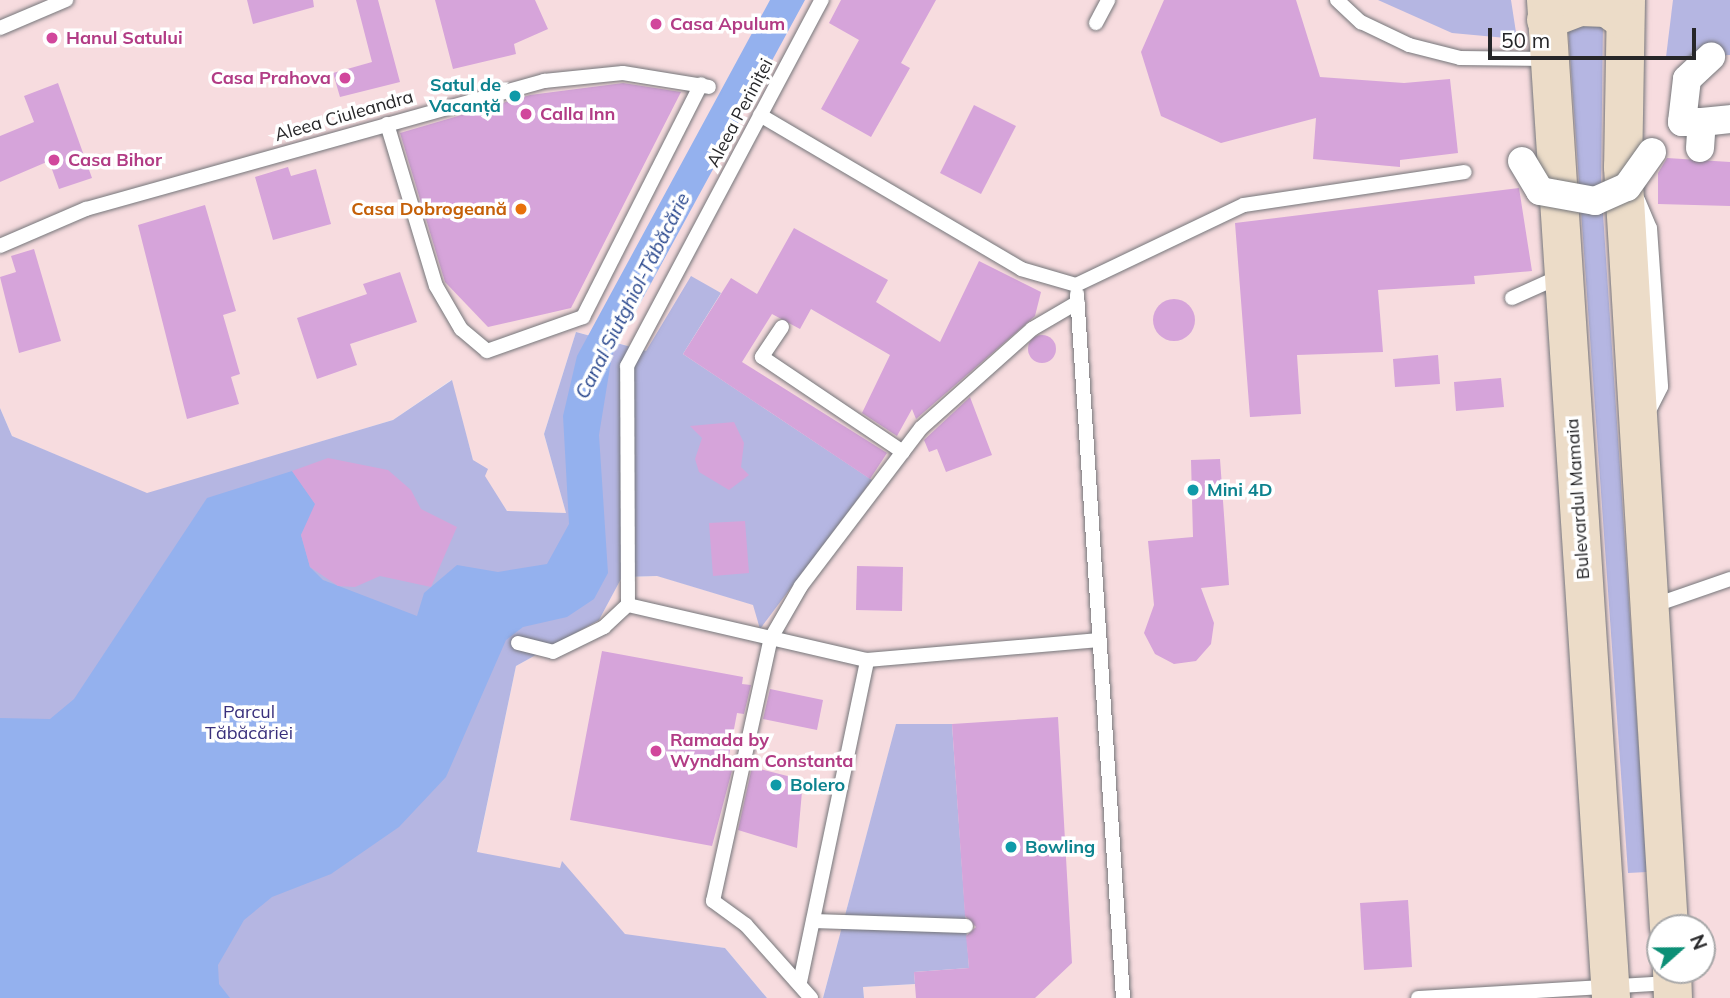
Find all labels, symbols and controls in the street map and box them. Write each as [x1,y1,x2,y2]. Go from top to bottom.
place label: Casa Apulum [670,13,785,35]
scale bar [1492,14,1700,58]
marker: Casa Apulum [648,16,664,32]
place label: Hanul Satului [66,27,183,49]
text: 50 m [1501,27,1550,53]
marker: Hanul Satului [44,30,60,46]
street label: Aleea Periniței [702,55,778,171]
place label: Casa Prahova [211,67,331,89]
marker: Casa Prahova [337,70,353,86]
place label: Satul de Vacanță [429,75,501,118]
street label: Aleea Ciuleandra [272,86,416,146]
marker: Satul de Vacanță [507,88,523,104]
place label: Calla Inn [540,103,615,125]
marker: Calla Inn [518,106,534,122]
place label: Casa Bihor [68,149,162,171]
marker: Casa Bihor [46,152,62,168]
water label: Canal Siutghiol-Tăbăcărie [571,189,695,403]
place label: Casa Dobrogeană [351,198,507,220]
marker: Casa Dobrogeană [513,201,529,217]
street label: Bulevardul Mamaia [1562,418,1594,580]
place label: Mini 4D [1207,479,1272,501]
marker: Mini 4D [1185,482,1201,498]
park label: Parcul Tăbăcăriei [205,702,293,744]
place label: Ramada by Wyndham Constanta [670,730,854,772]
marker: Ramada by Wyndham Constanta [648,743,664,759]
place label: Bolero [790,774,845,796]
marker: Bolero [768,777,784,793]
place label: Bowling [1025,836,1095,858]
marker: Bowling [1003,839,1019,855]
north arrow [1646,914,1716,984]
text: N [1685,931,1713,953]

